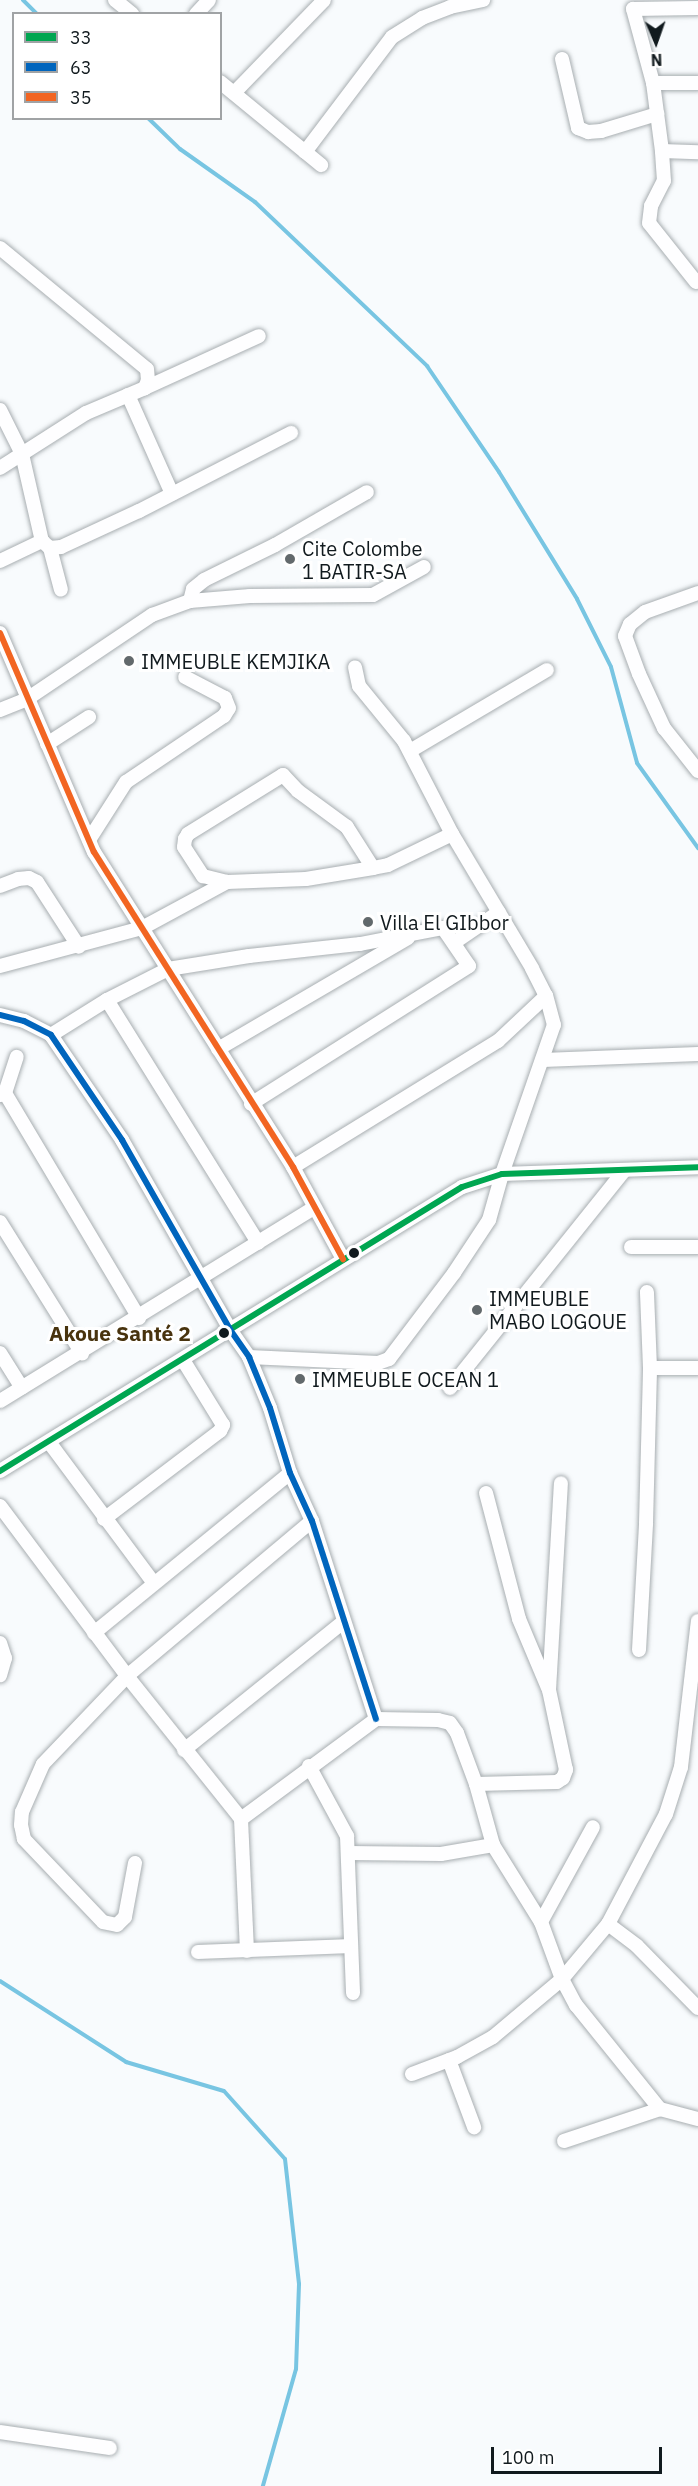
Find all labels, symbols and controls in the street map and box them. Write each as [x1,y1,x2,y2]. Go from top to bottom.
legend [12,12,222,120]
north arrow [626,12,686,72]
text: 33 [70,26,92,49]
text: N [650,50,663,70]
text: 63 [70,56,92,79]
text: 35 [70,86,92,109]
place label: Cite Colombe 1 BATIR-SA [302,536,422,583]
marker: Cite Colombe 1 BATIR-SA [283,552,297,566]
place label: IMMEUBLE KEMJIKA [141,649,330,673]
marker: IMMEUBLE KEMJIKA [122,654,136,668]
place label: Villa El GIbbor [380,910,509,934]
marker: Villa El GIbbor [361,915,375,929]
unlabelled marker [348,1247,360,1259]
place label: IMMEUBLE MABO LOGOUE [489,1286,627,1333]
marker: IMMEUBLE MABO LOGOUE [470,1303,484,1317]
district label: Akoue Santé 2 [49,1320,191,1346]
unlabelled marker [218,1327,230,1339]
place label: IMMEUBLE OCEAN 1 [312,1367,499,1391]
marker: IMMEUBLE OCEAN 1 [293,1372,307,1386]
scale bar [494,2435,665,2473]
text: 100 m [502,2446,554,2469]

